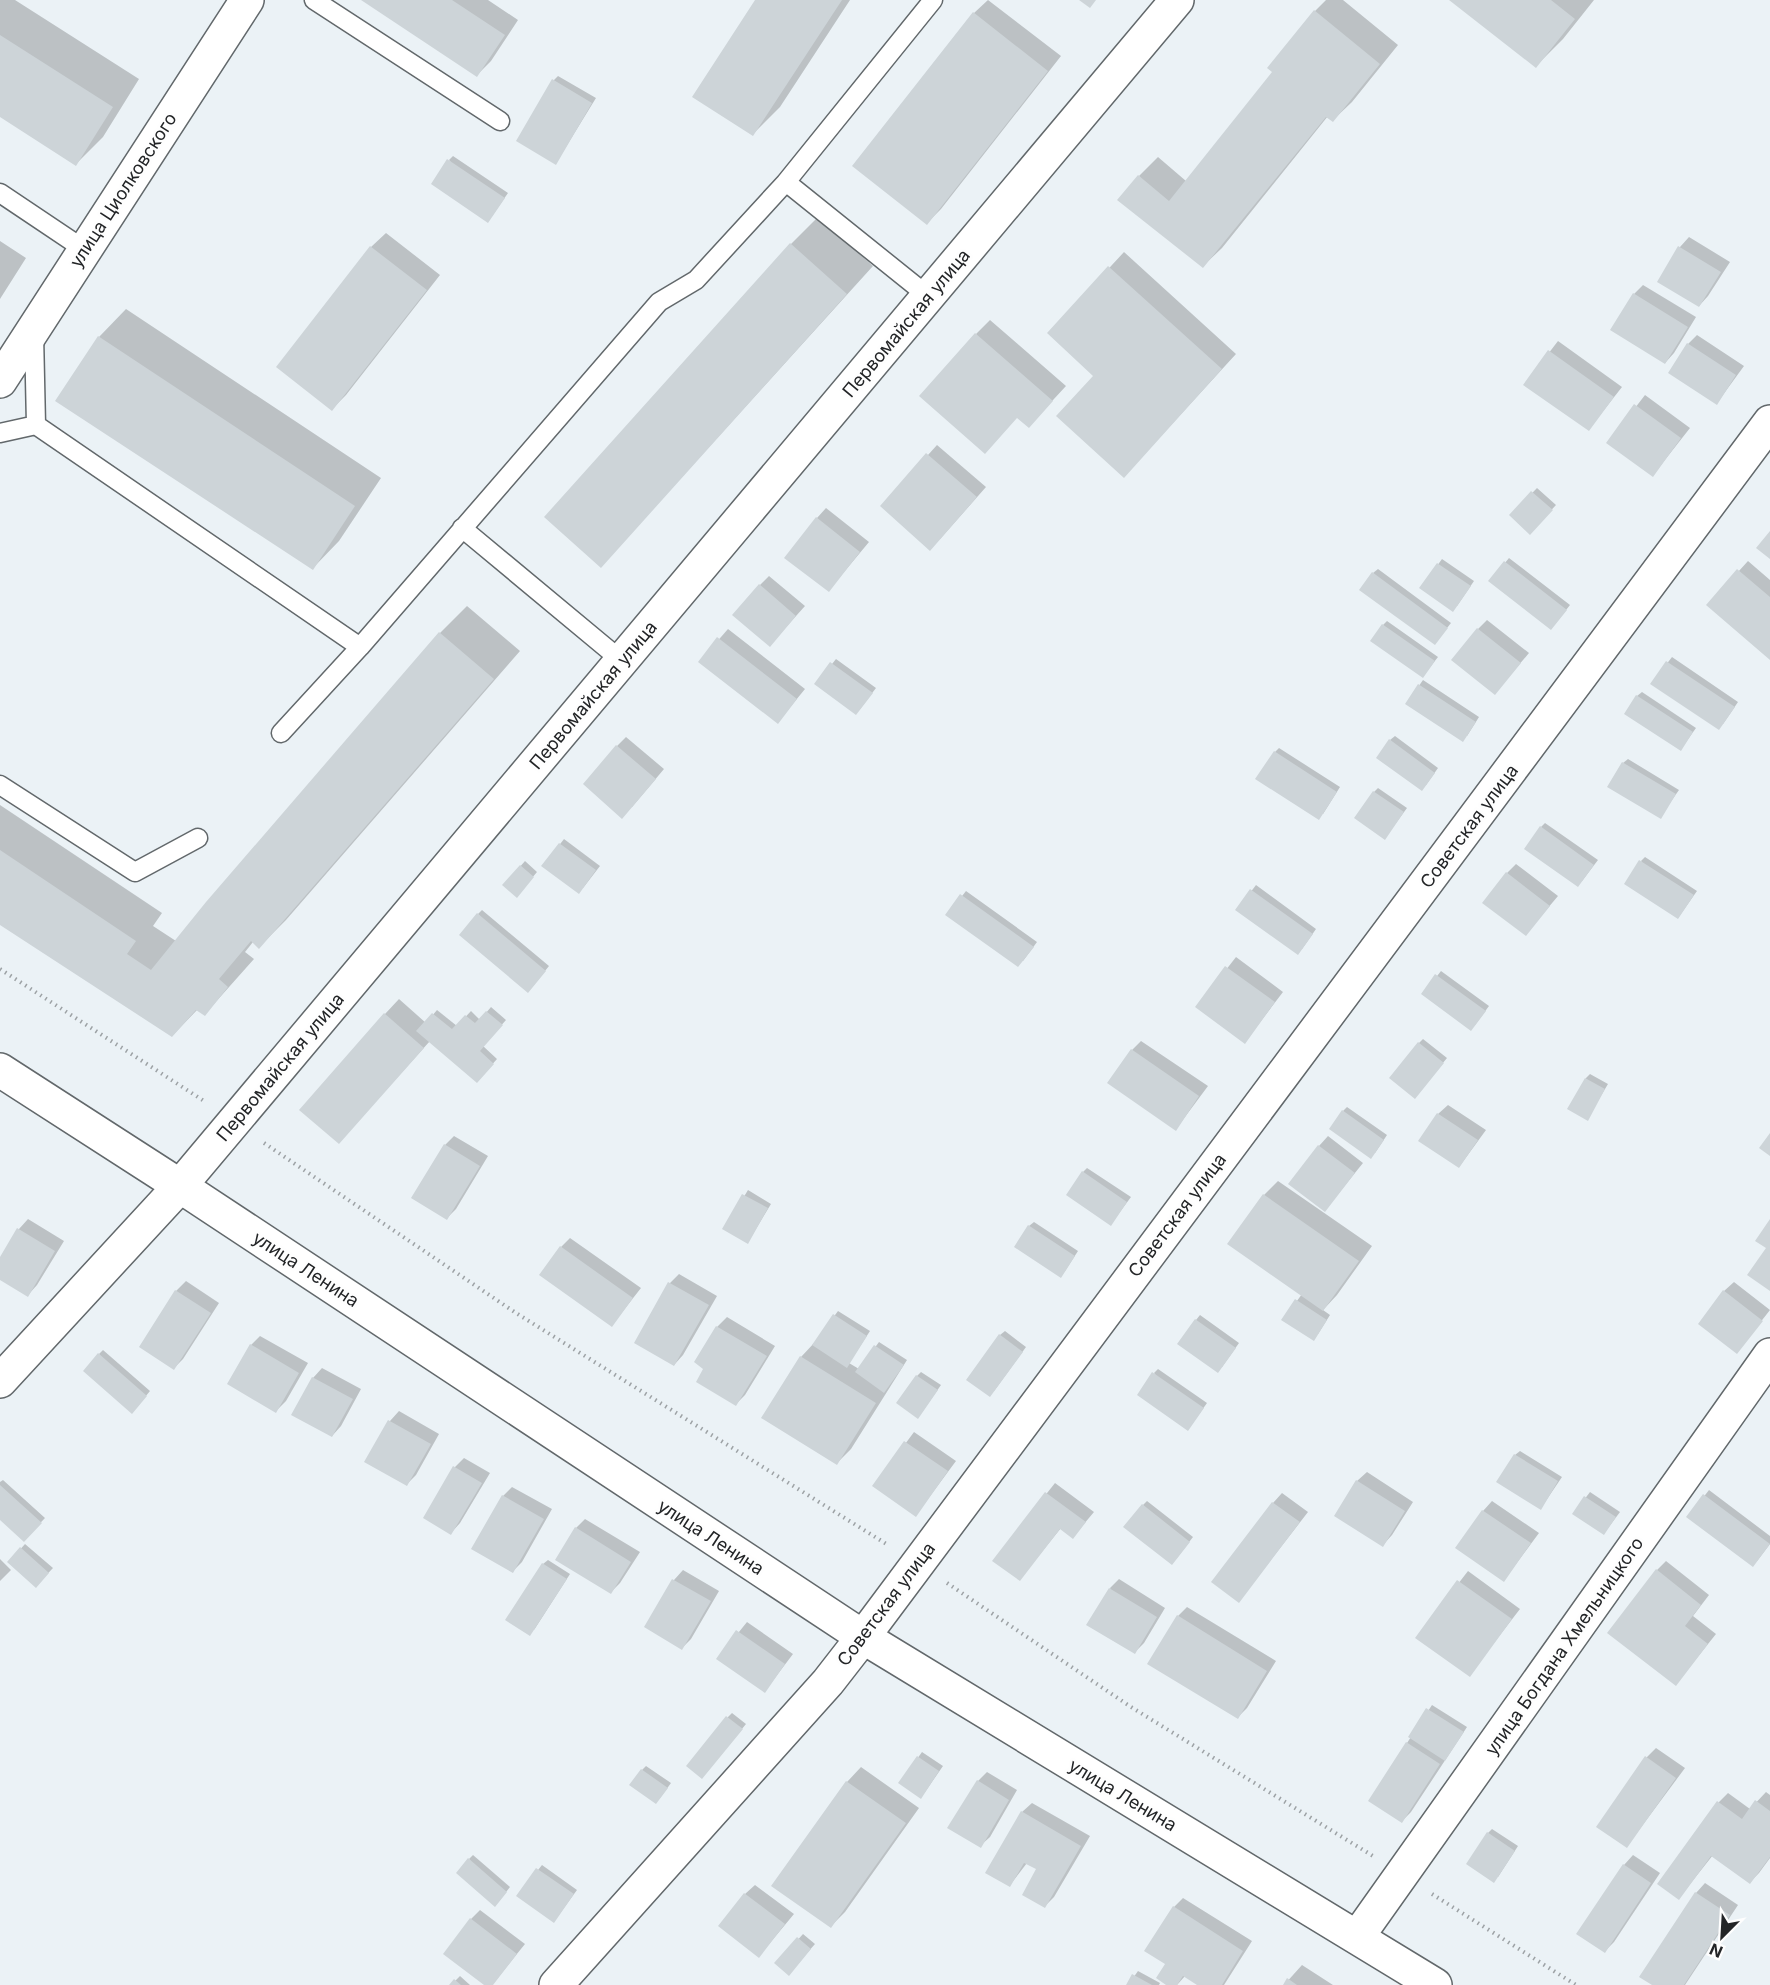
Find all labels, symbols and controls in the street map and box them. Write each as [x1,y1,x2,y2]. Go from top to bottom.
street label: улица Циолковского [65,109,181,271]
street label: Первомайская улица [838,245,974,401]
street label: Первомайская улица [525,617,661,773]
street label: Советская улица [1416,760,1522,892]
street label: Первомайская улица [212,989,348,1145]
street label: Советская улица [1124,1149,1230,1281]
street label: улица Ленина [249,1227,363,1311]
street label: улица Ленина [654,1495,768,1579]
street label: улица Богдана Хмельницкого [1480,1533,1648,1759]
street label: Советская улица [833,1538,939,1670]
street label: улица Ленина [1065,1755,1181,1835]
north arrow [1692,1907,1752,1967]
text: N [1706,1939,1726,1962]

